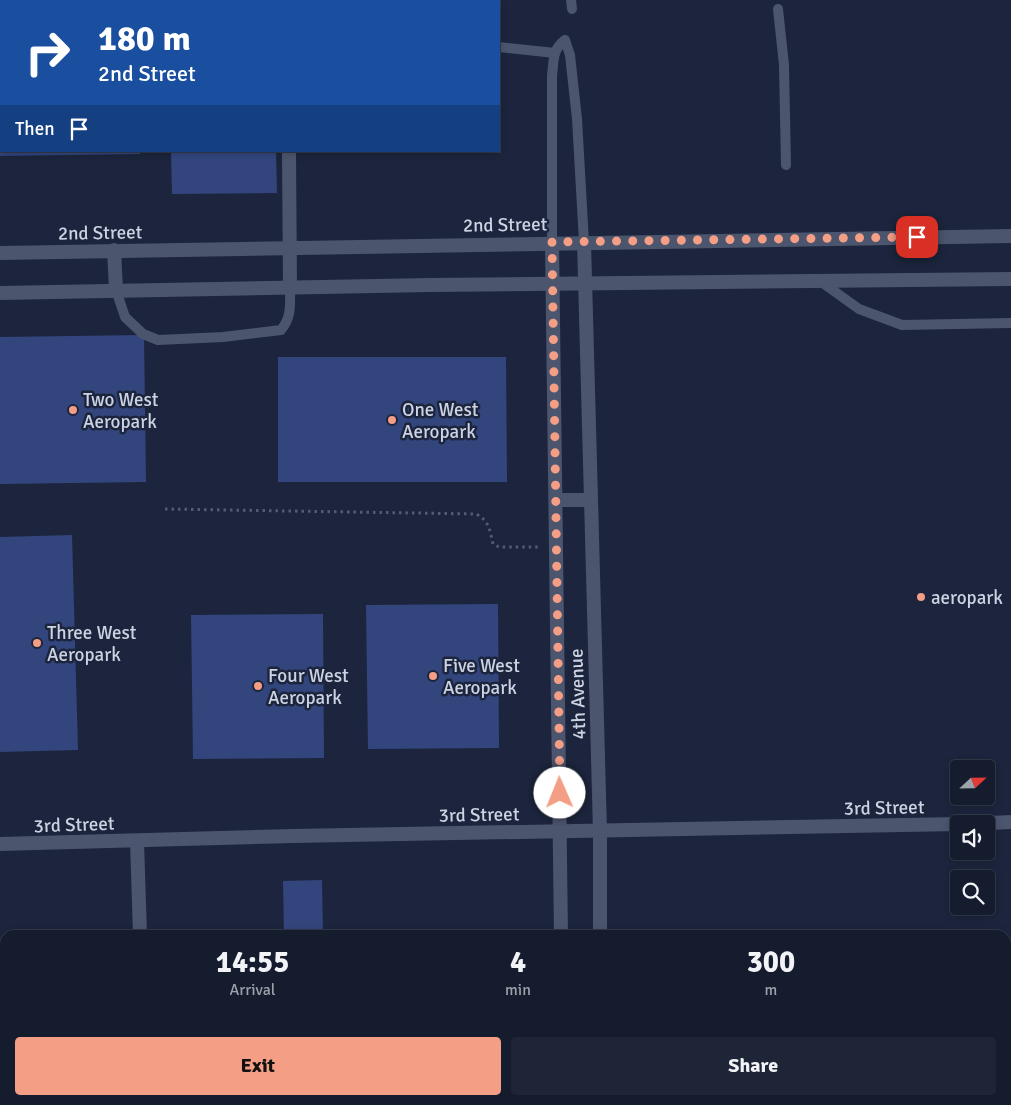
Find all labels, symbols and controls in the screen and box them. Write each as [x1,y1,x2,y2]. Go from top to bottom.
text: 180 m [98,17,191,60]
icon: right [15,20,80,85]
text: 2nd Street [98,60,196,87]
icon: arrive [65,115,93,143]
text: Then [15,117,55,141]
street label: 2nd Street [463,212,548,238]
pin [896,216,938,258]
street label: 2nd Street [58,220,143,246]
icon: arrive [903,223,931,251]
place label: Two West Aeropark [83,388,159,434]
place label: One West Aeropark [402,398,479,444]
marker: Two West Aeropark [67,404,79,416]
marker: One West Aeropark [386,414,398,426]
place label: aeropark [931,586,1003,610]
marker: aeropark [915,591,927,603]
place label: Three West Aeropark [47,621,137,667]
marker: Three West Aeropark [31,637,43,649]
street label: 4th Avenue [564,648,592,740]
place label: Five West Aeropark [443,654,520,700]
place label: Four West Aeropark [268,664,349,710]
marker: Five West Aeropark [427,670,439,682]
marker: Four West Aeropark [252,680,264,692]
north arrow [950,760,995,805]
map controls [950,760,995,915]
position arrow [533,766,585,818]
street label: 3rd Street [843,795,925,821]
street label: 3rd Street [438,802,520,828]
street label: 3rd Street [33,812,115,838]
button: sound [950,815,995,860]
button: search [950,870,995,915]
text: 14:55 [216,944,289,981]
text: 4 [510,944,526,981]
text: 300 [747,944,795,981]
text: Arrival [229,980,276,1000]
text: min [505,980,531,1000]
text: m [765,980,777,1000]
button: Exit [15,1037,501,1095]
button: Share [511,1037,996,1095]

